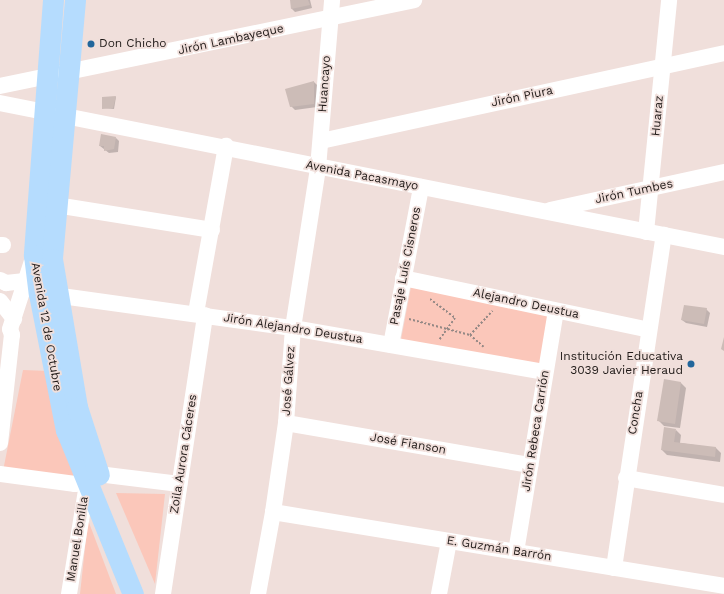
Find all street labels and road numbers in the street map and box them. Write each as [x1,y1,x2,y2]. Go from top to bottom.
street label: Jirón Lambayeque [177,22,285,58]
street label: Huancayo [316,55,334,113]
street label: Jirón Piura [490,83,554,111]
street label: Huaraz [649,95,667,137]
street label: Avenida Pacasmayo [304,158,420,194]
street label: Jirón Tumbes [594,177,674,207]
street label: Pasaje Luís Cisneros [388,206,424,326]
street label: Avenida 12 de Octubre [28,261,64,393]
street label: Alejandro Deustua [472,286,580,322]
street label: Jirón Alejandro Deustua [222,311,364,347]
street label: José Gálvez [279,346,299,416]
street label: Jirón Rebeca Carrión [519,369,553,493]
street label: Concha [625,390,647,436]
street label: Zoila Aurora Cáceres [167,393,201,515]
street label: José Fianson [369,430,447,458]
street label: Manuel Bonilla [64,495,92,583]
street label: E. Guzmán Barrón [446,534,552,564]

